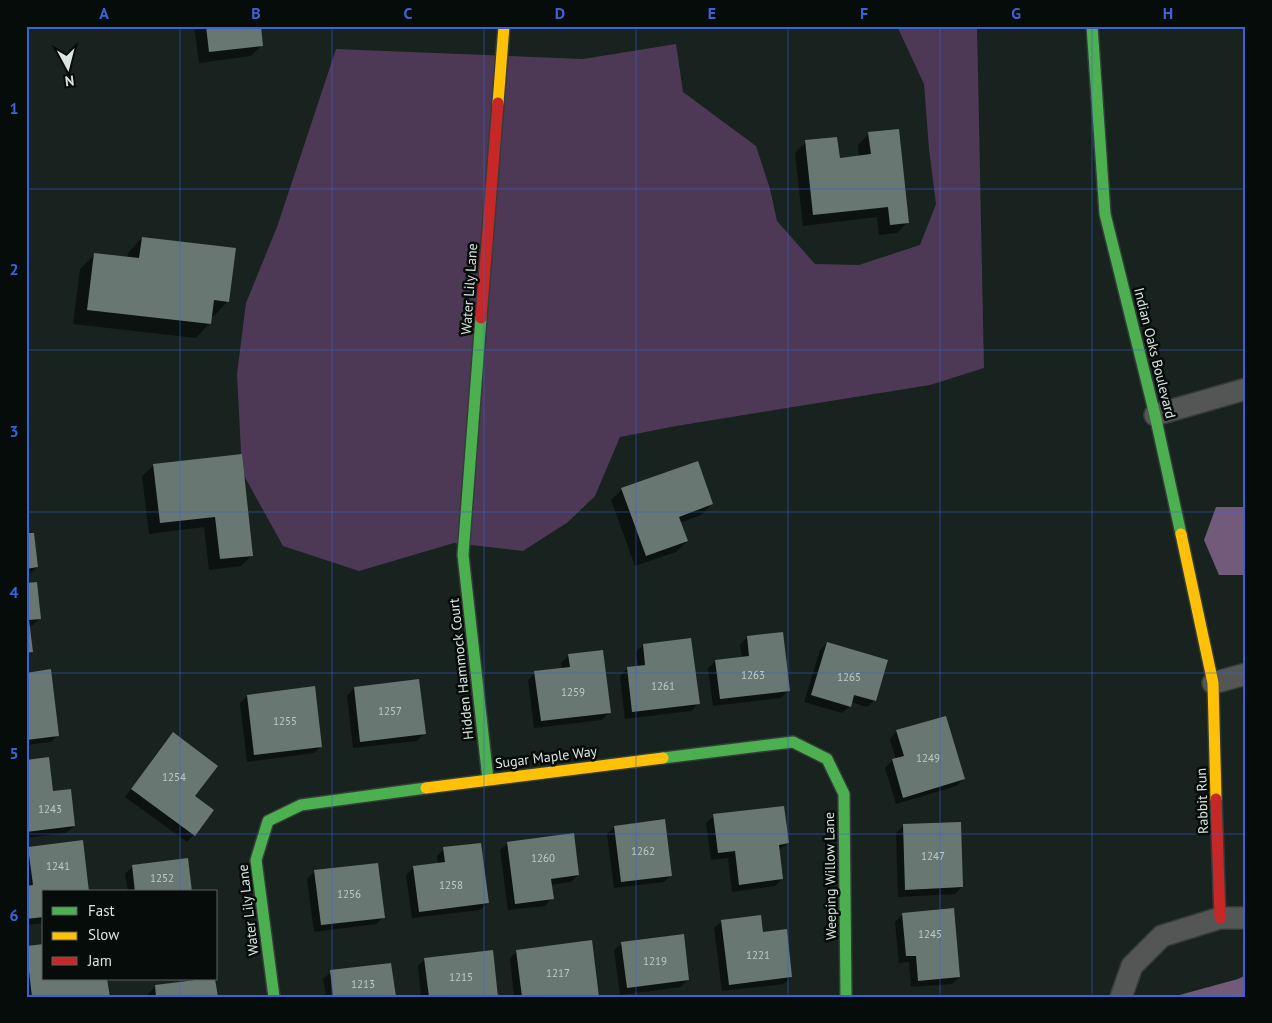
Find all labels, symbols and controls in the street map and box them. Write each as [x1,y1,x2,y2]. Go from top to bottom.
text: A [99,3,109,23]
text: B [251,3,261,23]
text: C [404,3,413,23]
text: D [555,3,565,23]
text: E [708,3,716,23]
text: F [860,3,868,23]
text: G [1011,3,1021,23]
text: H [1163,3,1173,23]
north arrow [42,42,92,92]
text: N [64,71,75,90]
text: 1 [9,98,19,118]
street label: Water Lily Lane [457,243,481,335]
text: 2 [9,259,19,279]
street label: Indian Oaks Boulevard [1130,286,1180,420]
text: 3 [9,421,19,441]
text: 4 [9,582,19,602]
street label: Hidden Hammock Court [445,597,477,741]
house number: 1263 [741,668,765,682]
house number: 1265 [837,670,861,684]
house number: 1261 [651,679,675,693]
house number: 1259 [561,685,585,699]
house number: 1257 [378,704,402,718]
house number: 1255 [273,714,297,728]
street label: Sugar Maple Way [494,742,599,772]
text: 5 [9,743,19,763]
house number: 1249 [916,751,940,765]
street label: Rabbit Run [1192,768,1212,834]
house number: 1254 [162,770,186,784]
house number: 1243 [38,802,62,816]
street label: Weeping Willow Lane [820,812,840,940]
house number: 1262 [631,844,655,858]
house number: 1247 [921,849,945,863]
house number: 1260 [531,851,555,865]
house number: 1241 [46,859,70,873]
street label: Water Lily Lane [233,863,263,957]
house number: 1252 [150,871,174,885]
house number: 1258 [439,878,463,892]
house number: 1256 [337,887,361,901]
legend [42,890,218,980]
text: Fast [88,901,115,920]
text: 6 [9,905,19,925]
text: Slow [88,925,119,944]
house number: 1245 [918,927,942,941]
house number: 1221 [746,948,770,962]
text: Jam [87,951,112,970]
house number: 1219 [643,954,667,968]
house number: 1217 [546,966,570,980]
house number: 1215 [449,970,473,984]
house number: 1213 [351,977,375,991]

